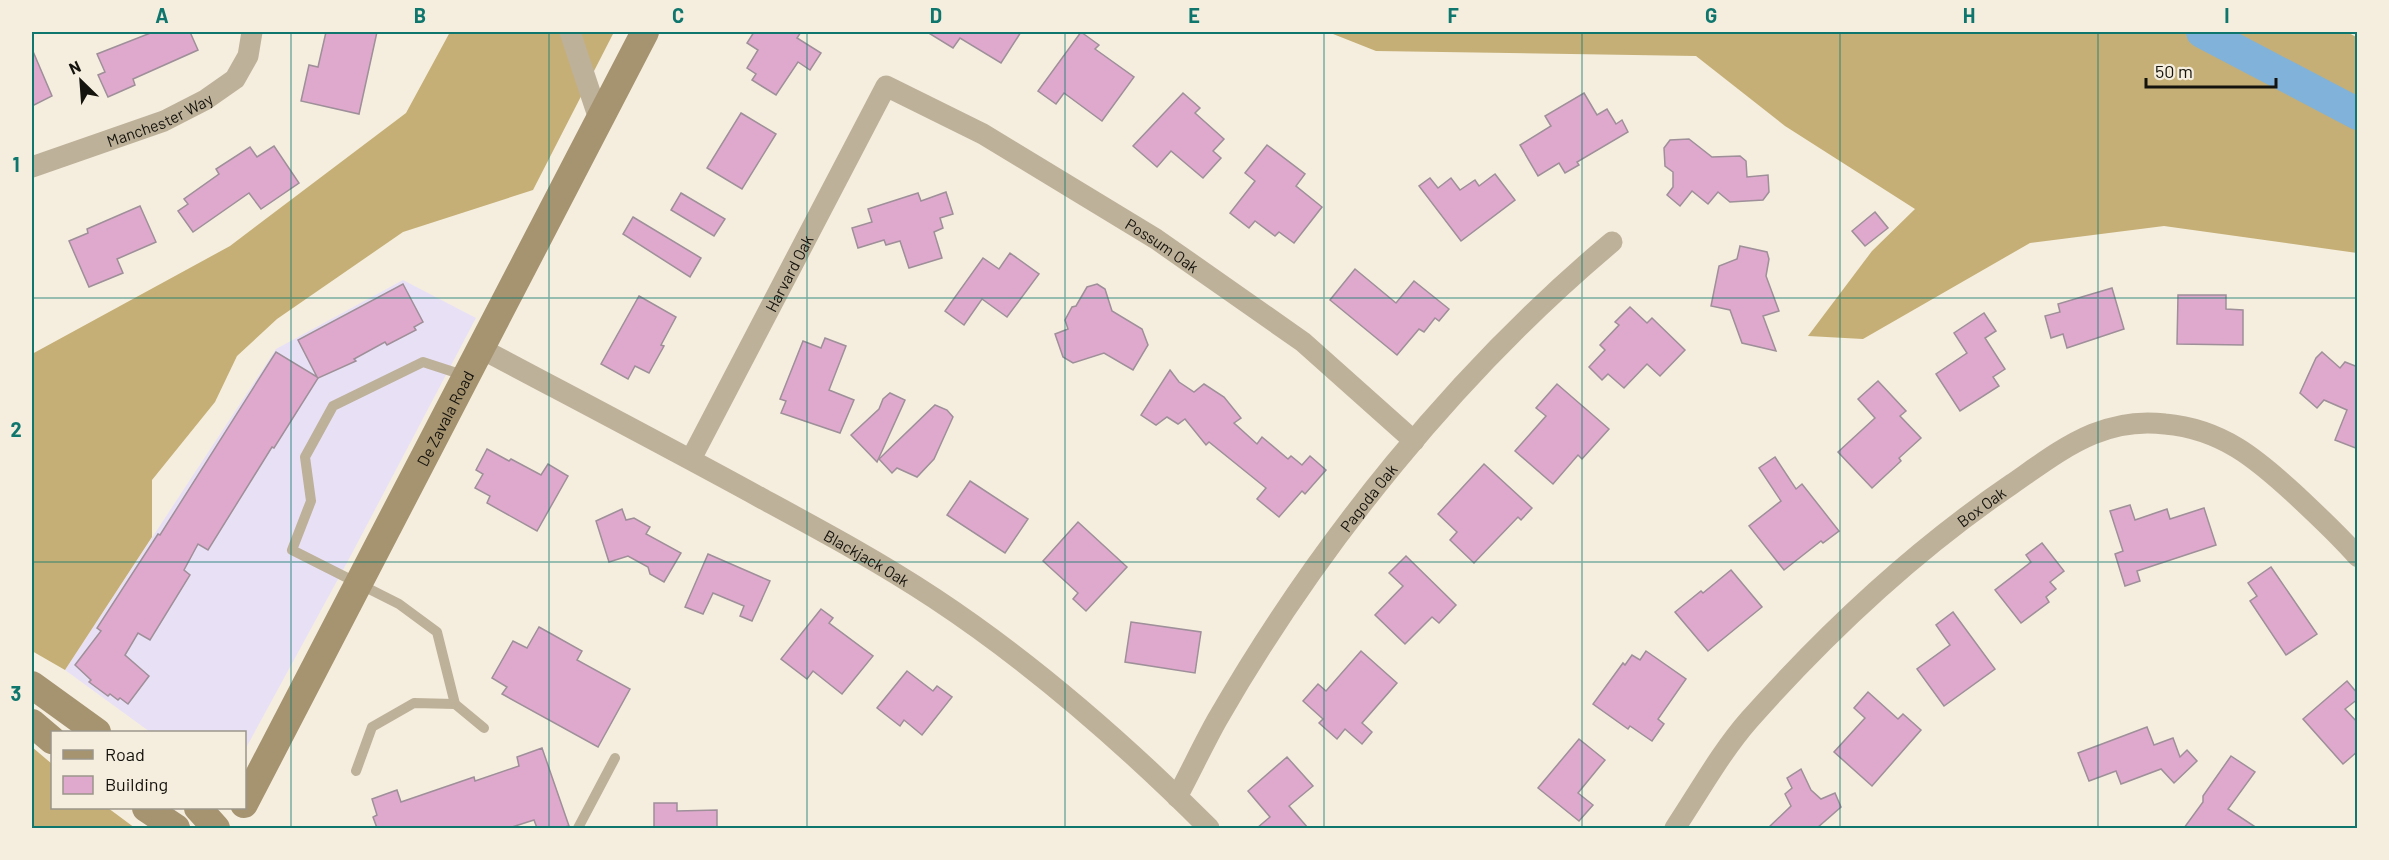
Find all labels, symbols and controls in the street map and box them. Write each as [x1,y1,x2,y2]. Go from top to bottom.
text: A [155,3,169,27]
text: B [414,3,426,27]
text: C [672,3,684,27]
text: D [930,3,942,27]
text: E [1188,3,1200,27]
text: F [1447,3,1459,27]
text: G [1705,3,1717,27]
text: H [1963,3,1975,27]
text: I [2224,3,2230,27]
north arrow [51,51,111,111]
scale bar [2146,51,2276,89]
text: N [66,56,83,78]
text: 50 m [2155,60,2193,82]
street label: Manchester Way [104,88,216,150]
text: 1 [12,152,20,176]
street label: Possum Oak [1122,213,1203,276]
street label: Harvard Oak [760,231,816,315]
street label: De Zavala Road [412,367,477,469]
text: 2 [10,417,22,441]
street label: Pagoda Oak [1335,459,1400,535]
street label: Box Oak [1953,482,2009,530]
street label: Blackjack Oak [821,525,913,590]
text: 3 [11,681,21,705]
legend [51,731,246,809]
text: Road [105,743,145,765]
text: Building [105,773,168,795]

